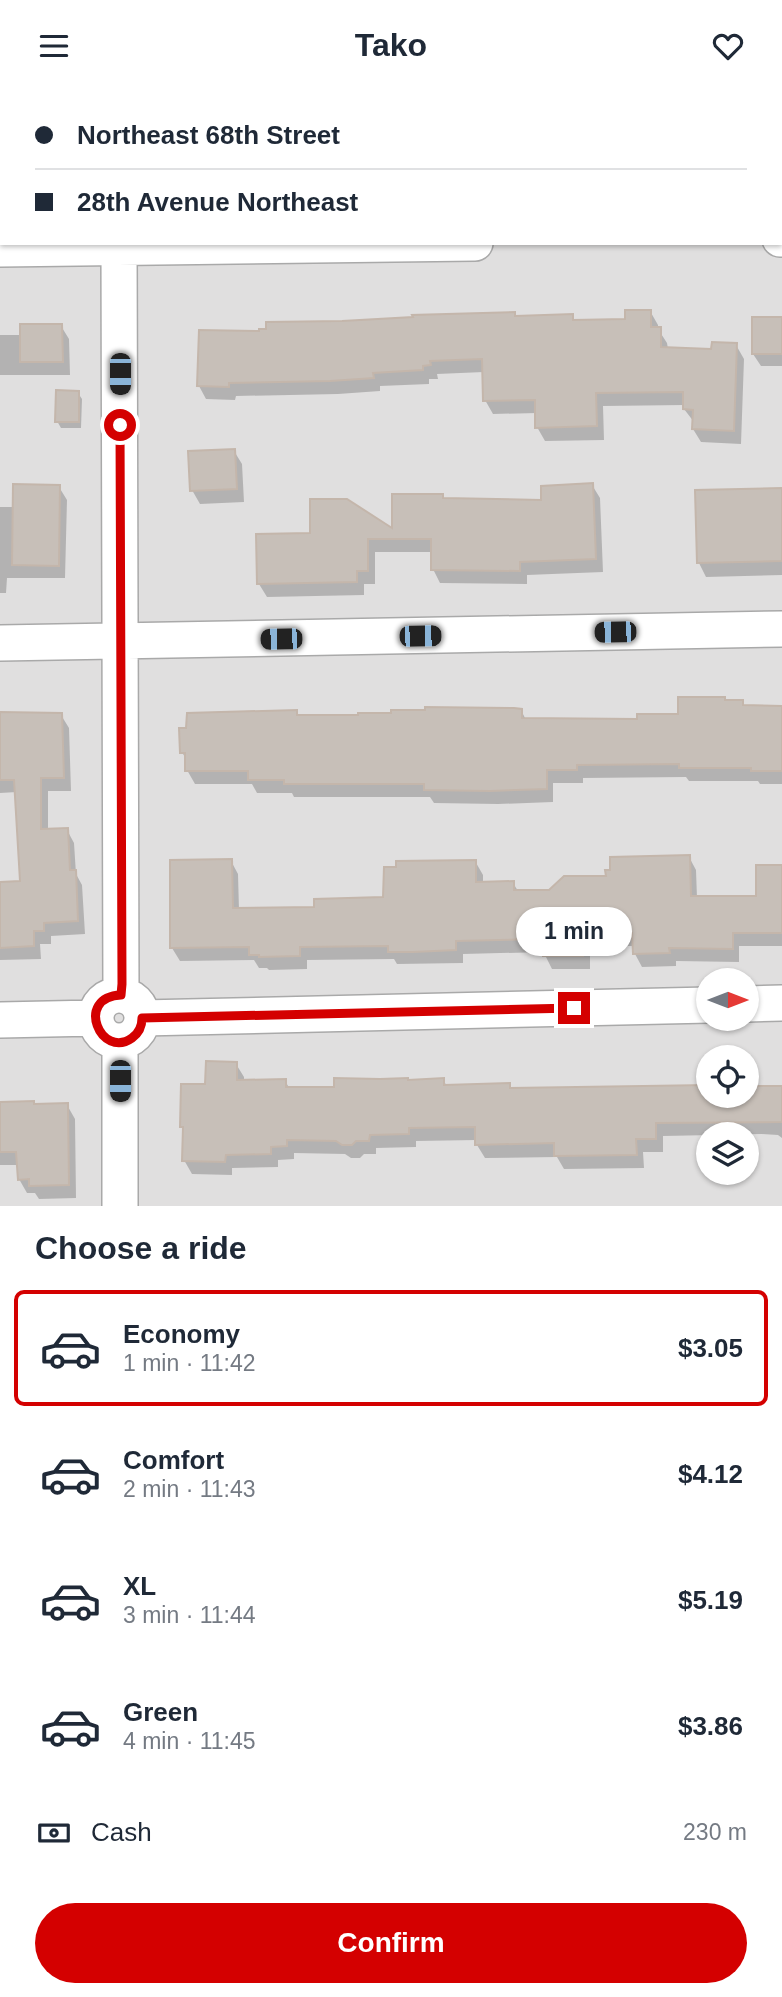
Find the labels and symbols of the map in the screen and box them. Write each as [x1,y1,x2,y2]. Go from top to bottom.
car [110,353,131,395]
route start [104,409,136,441]
car [594,621,637,643]
car [399,625,442,647]
car [260,628,303,650]
callout: 1 min [516,907,632,955]
north arrow [696,968,760,1031]
route end [558,992,590,1024]
car [110,1060,131,1102]

